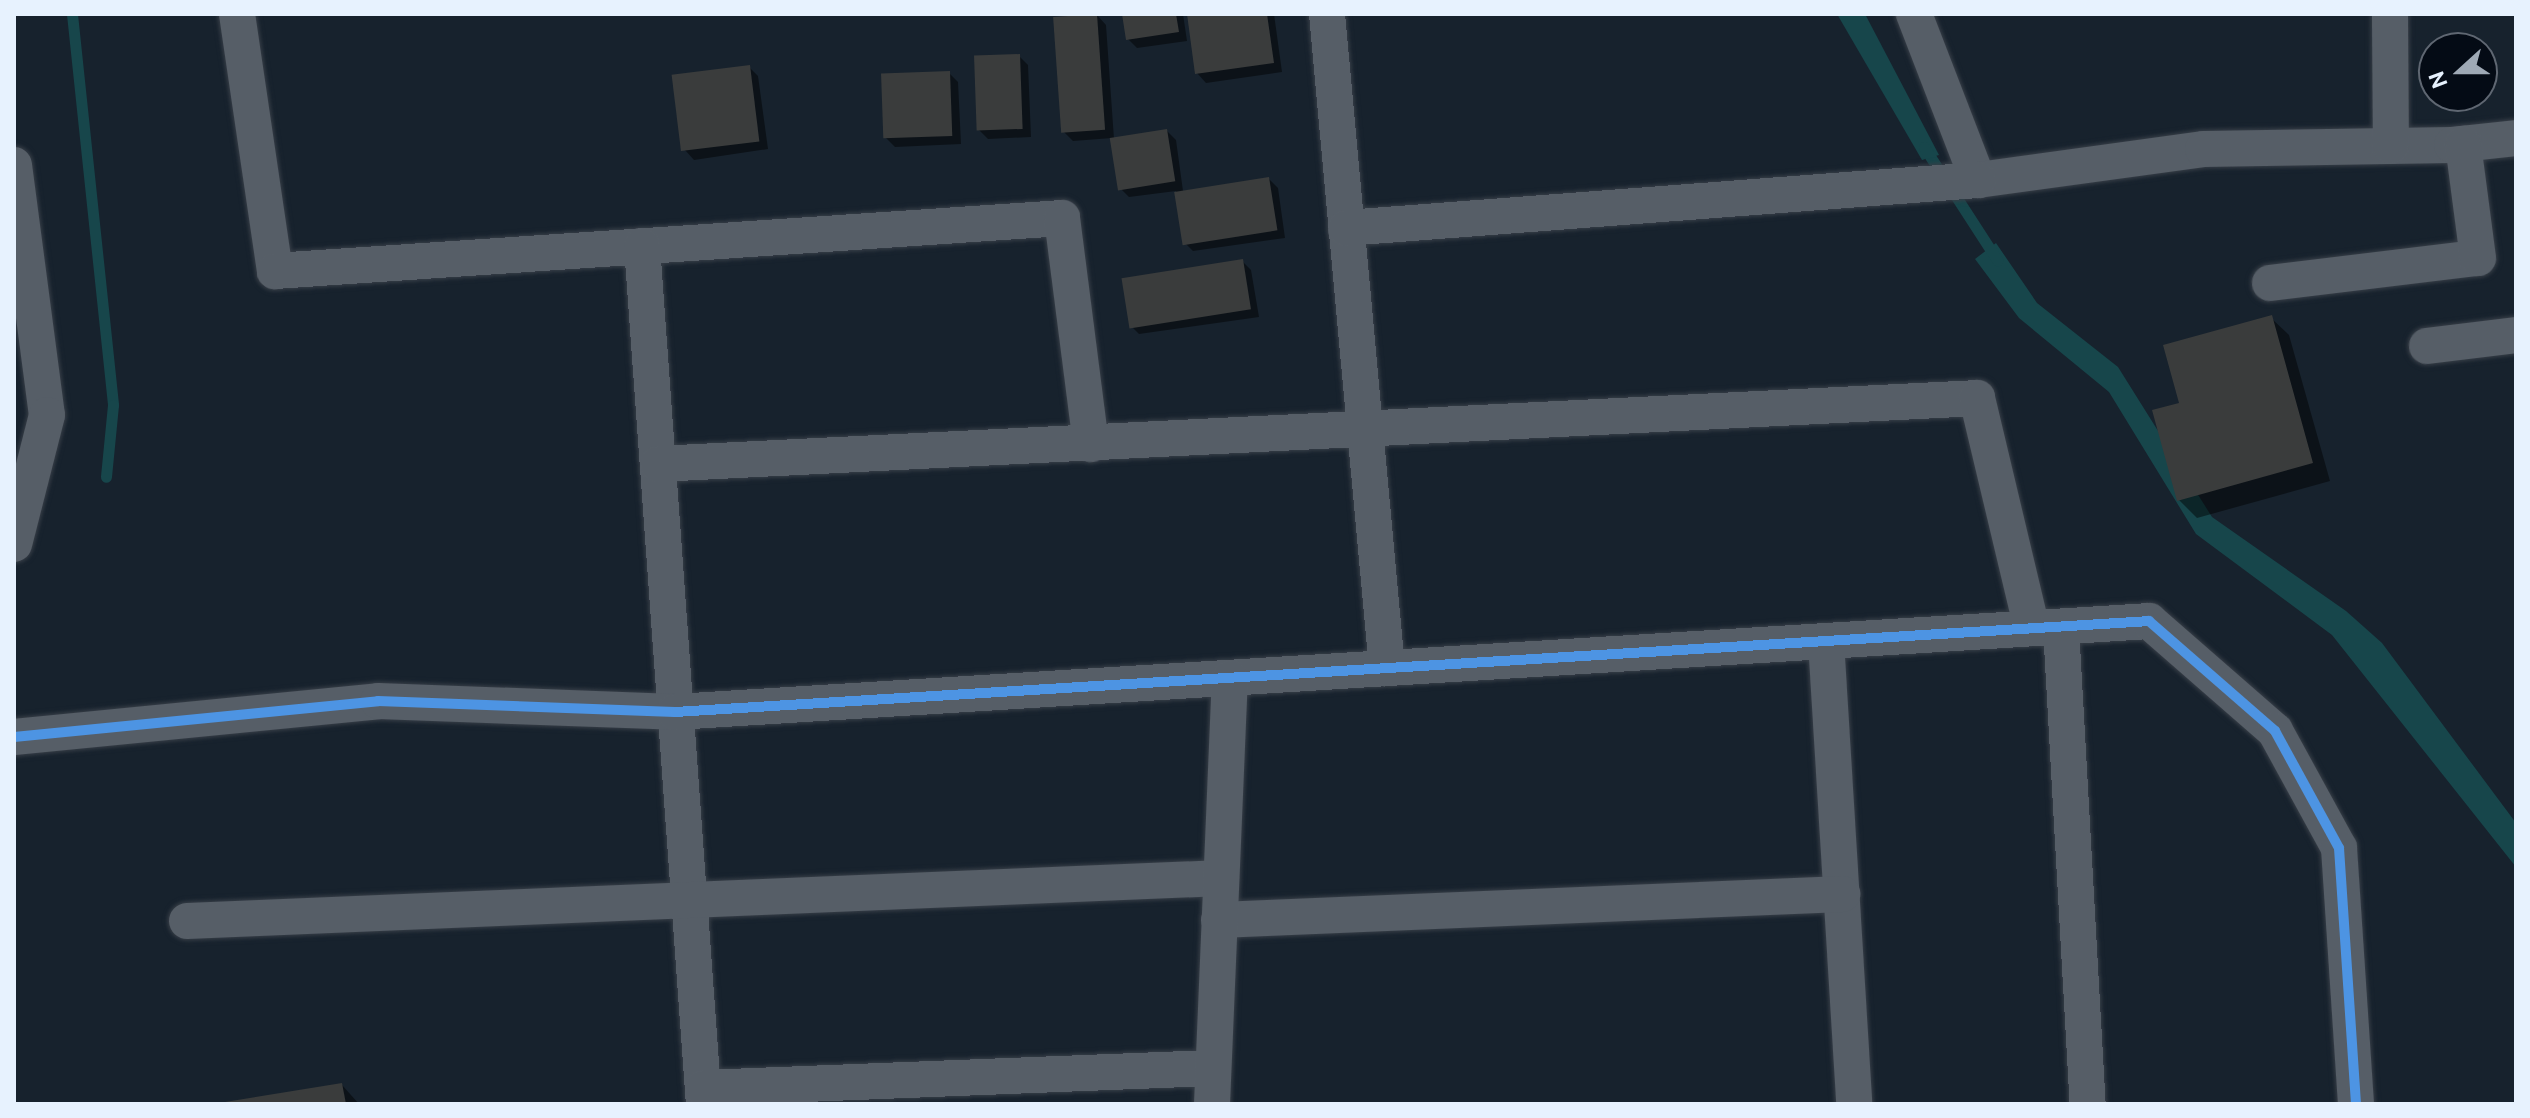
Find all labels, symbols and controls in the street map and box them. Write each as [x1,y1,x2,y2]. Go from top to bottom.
north arrow [2418,32,2498,112]
text: N [2422,68,2452,92]

